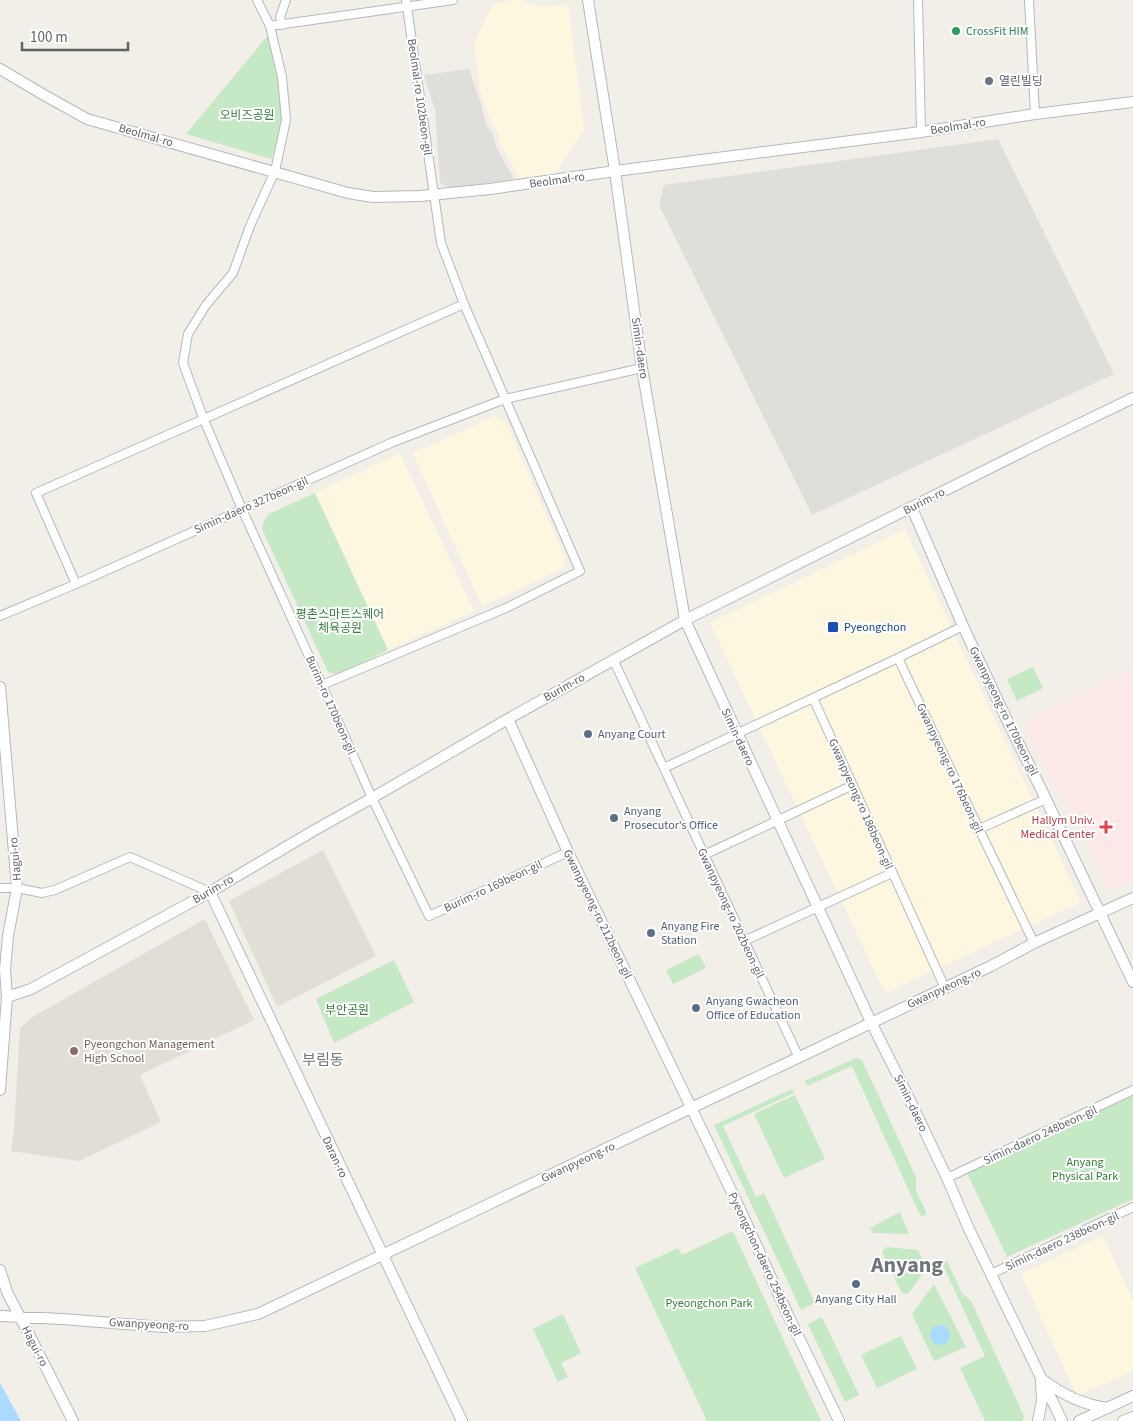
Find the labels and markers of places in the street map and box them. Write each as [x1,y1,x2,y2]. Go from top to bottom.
place label: CrossFit HIM [966,23,1028,40]
marker: CrossFit HIM [950,25,962,37]
place label: 열린빌딩 [999,73,1043,90]
marker: 열린빌딩 [983,75,995,87]
place label: Pyeongchon [844,619,906,636]
marker: Pyeongchon [826,620,840,634]
place label: Anyang Court [598,726,666,743]
marker: Anyang Court [582,728,594,740]
place label: Anyang Prosecutor's Office [624,803,718,834]
marker: Anyang Prosecutor's Office [608,812,620,824]
place label: Hallym Univ. Medical Center [1020,812,1096,843]
marker: Hallym Univ. Medical Center [1099,820,1113,834]
place label: Anyang Fire Station [661,918,719,949]
marker: Anyang Fire Station [645,927,657,939]
place label: Anyang Gwacheon Office of Education [706,993,801,1024]
marker: Anyang Gwacheon Office of Education [690,1002,702,1014]
place label: Pyeongchon Management High School [84,1036,214,1067]
marker: Pyeongchon Management High School [68,1045,80,1057]
marker: Anyang City Hall [850,1278,862,1290]
place label: Anyang City Hall [815,1291,897,1308]

